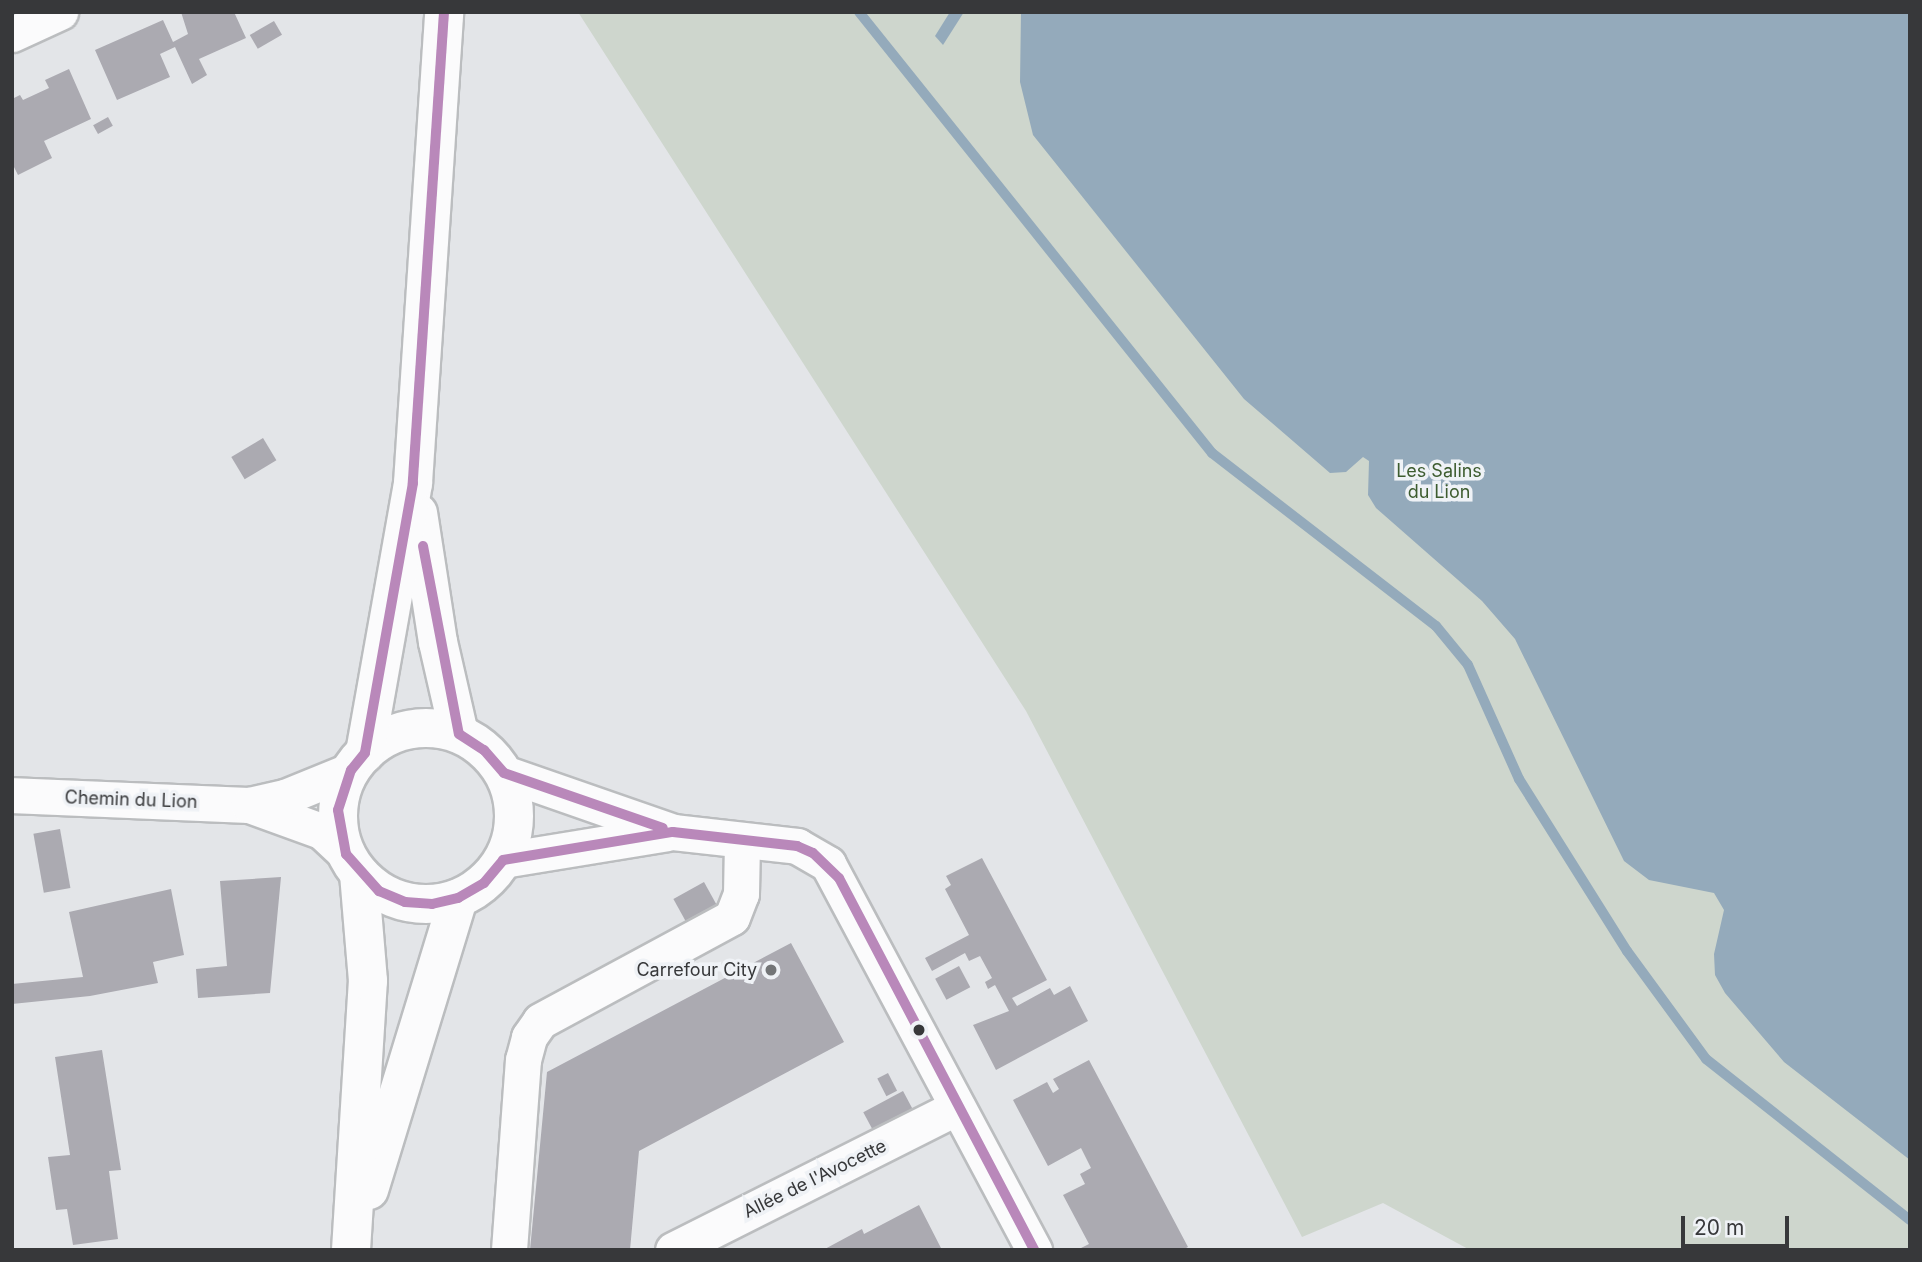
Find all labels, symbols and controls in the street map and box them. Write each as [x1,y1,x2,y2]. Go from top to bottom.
park label: Les Salins du Lion [1396,461,1482,504]
street label: Chemin du Lion [64,787,198,813]
place label: Carrefour City [636,959,757,981]
marker: Carrefour City [763,962,779,978]
unlabelled marker [912,1023,926,1037]
street label: Allée de l'Avocette [740,1135,890,1223]
scale bar [1684,1202,1792,1246]
text: 20 m [1694,1215,1744,1240]

